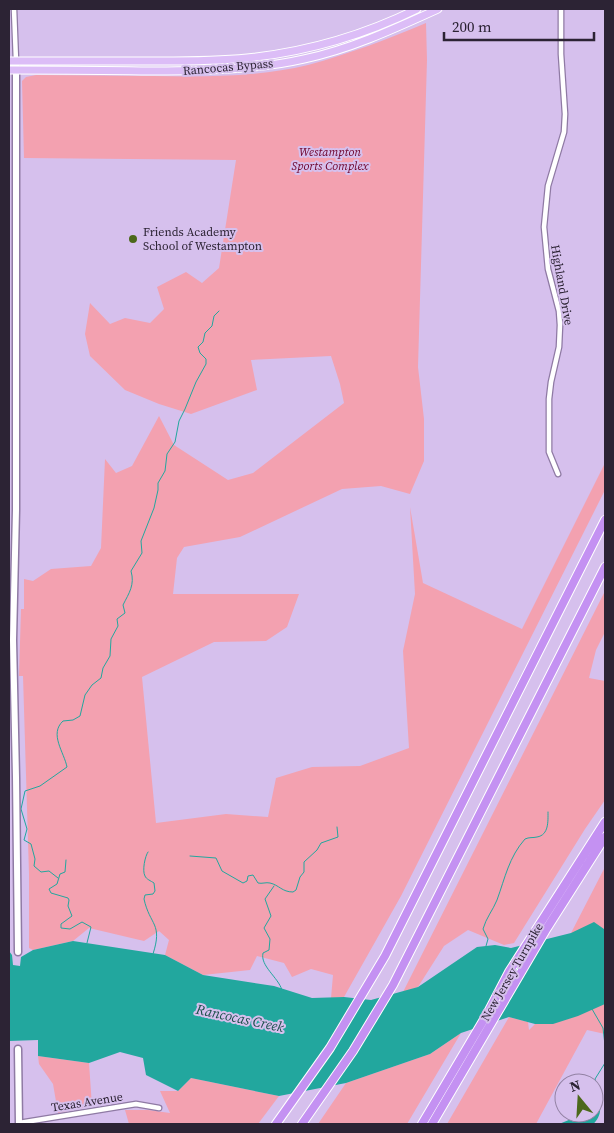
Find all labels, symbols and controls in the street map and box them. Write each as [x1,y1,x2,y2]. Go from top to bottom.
scale bar [444,10,594,42]
text: 200 m [452,16,492,37]
street label: Rancocas Bypass [182,55,274,79]
park label: Westampton Sports Complex [291,144,369,174]
place label: Friends Academy School of Westampton [143,224,262,254]
marker: Friends Academy School of Westampton [127,233,139,245]
street label: Highland Drive [547,243,577,327]
street label: New Jersey Turnpike [477,920,547,1024]
water label: Rancocas Creek [193,999,286,1037]
north arrow [554,1073,604,1123]
text: N [567,1075,583,1097]
street label: Texas Avenue [50,1088,124,1116]

